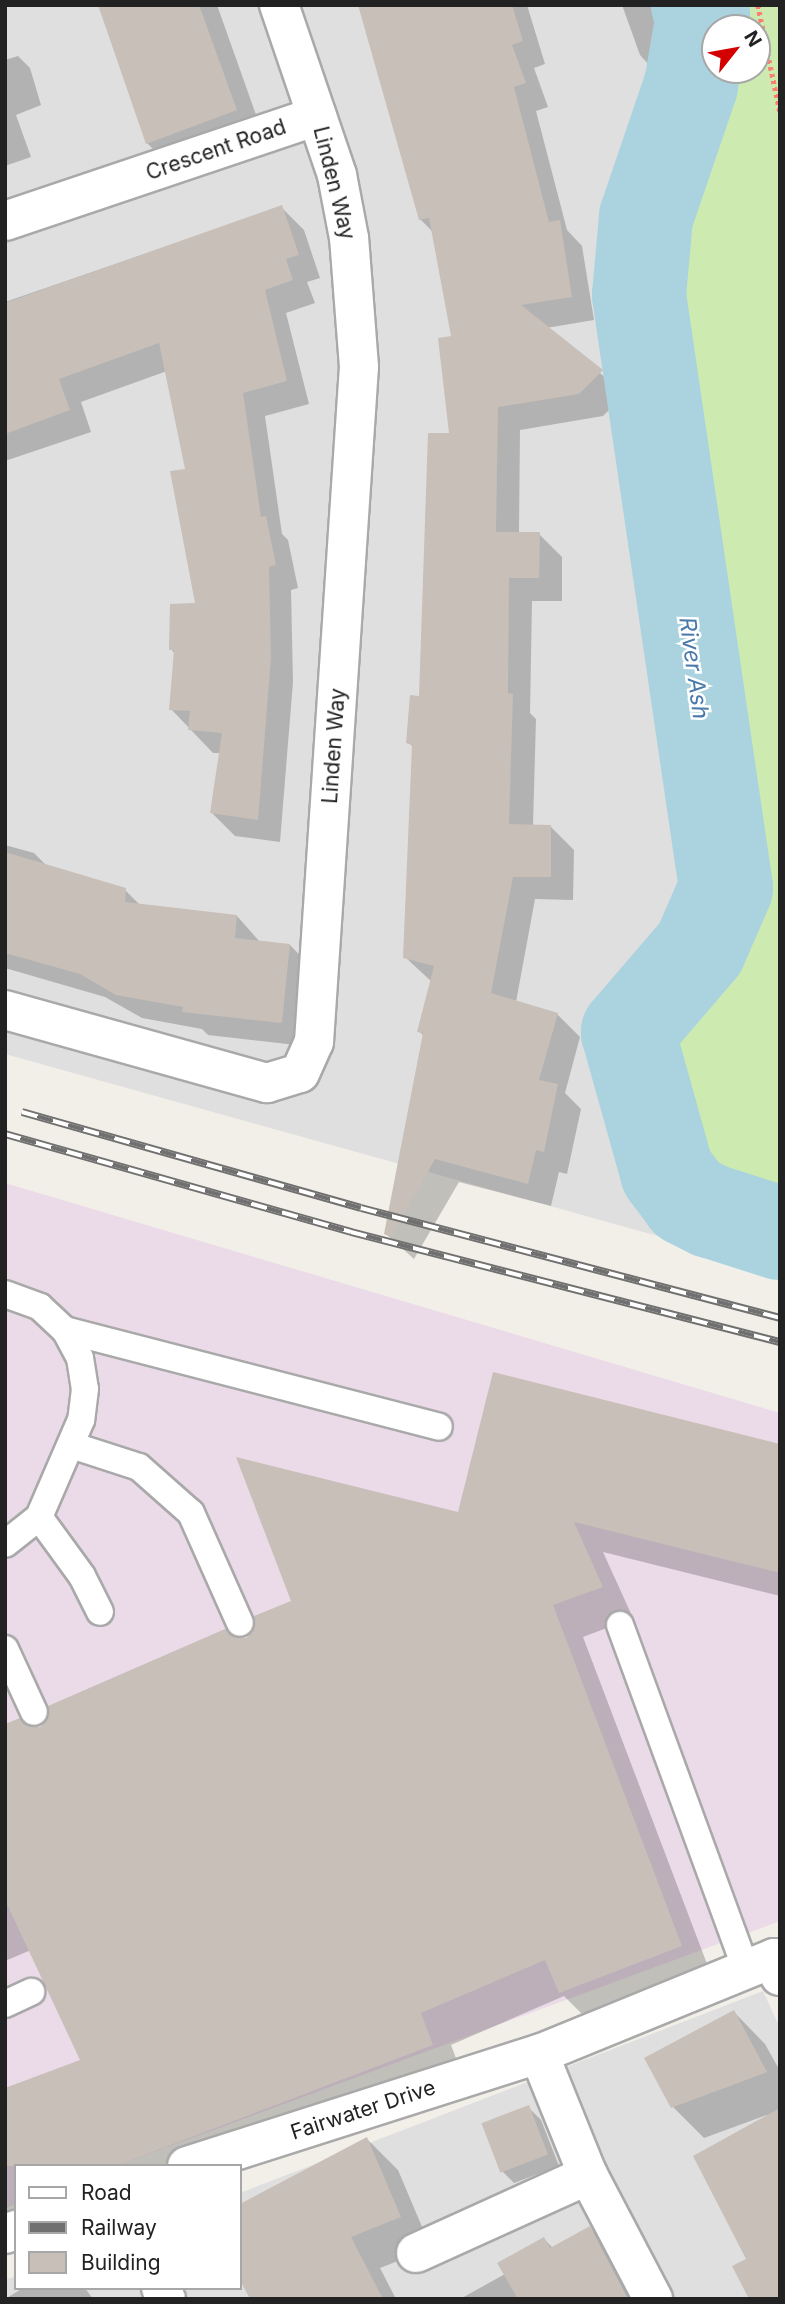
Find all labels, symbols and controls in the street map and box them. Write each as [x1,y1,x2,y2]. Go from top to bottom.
north arrow [701,14,771,84]
text: N [739,27,766,51]
street label: Crescent Road [143,114,289,186]
street label: Linden Way [308,124,360,242]
water label: River Ash [673,615,715,721]
street label: Linden Way [317,687,351,805]
street label: Fairwater Drive [287,2075,439,2145]
legend [14,2164,242,2290]
text: Road [81,2180,132,2205]
text: Railway [81,2215,157,2240]
text: Building [81,2250,161,2275]

